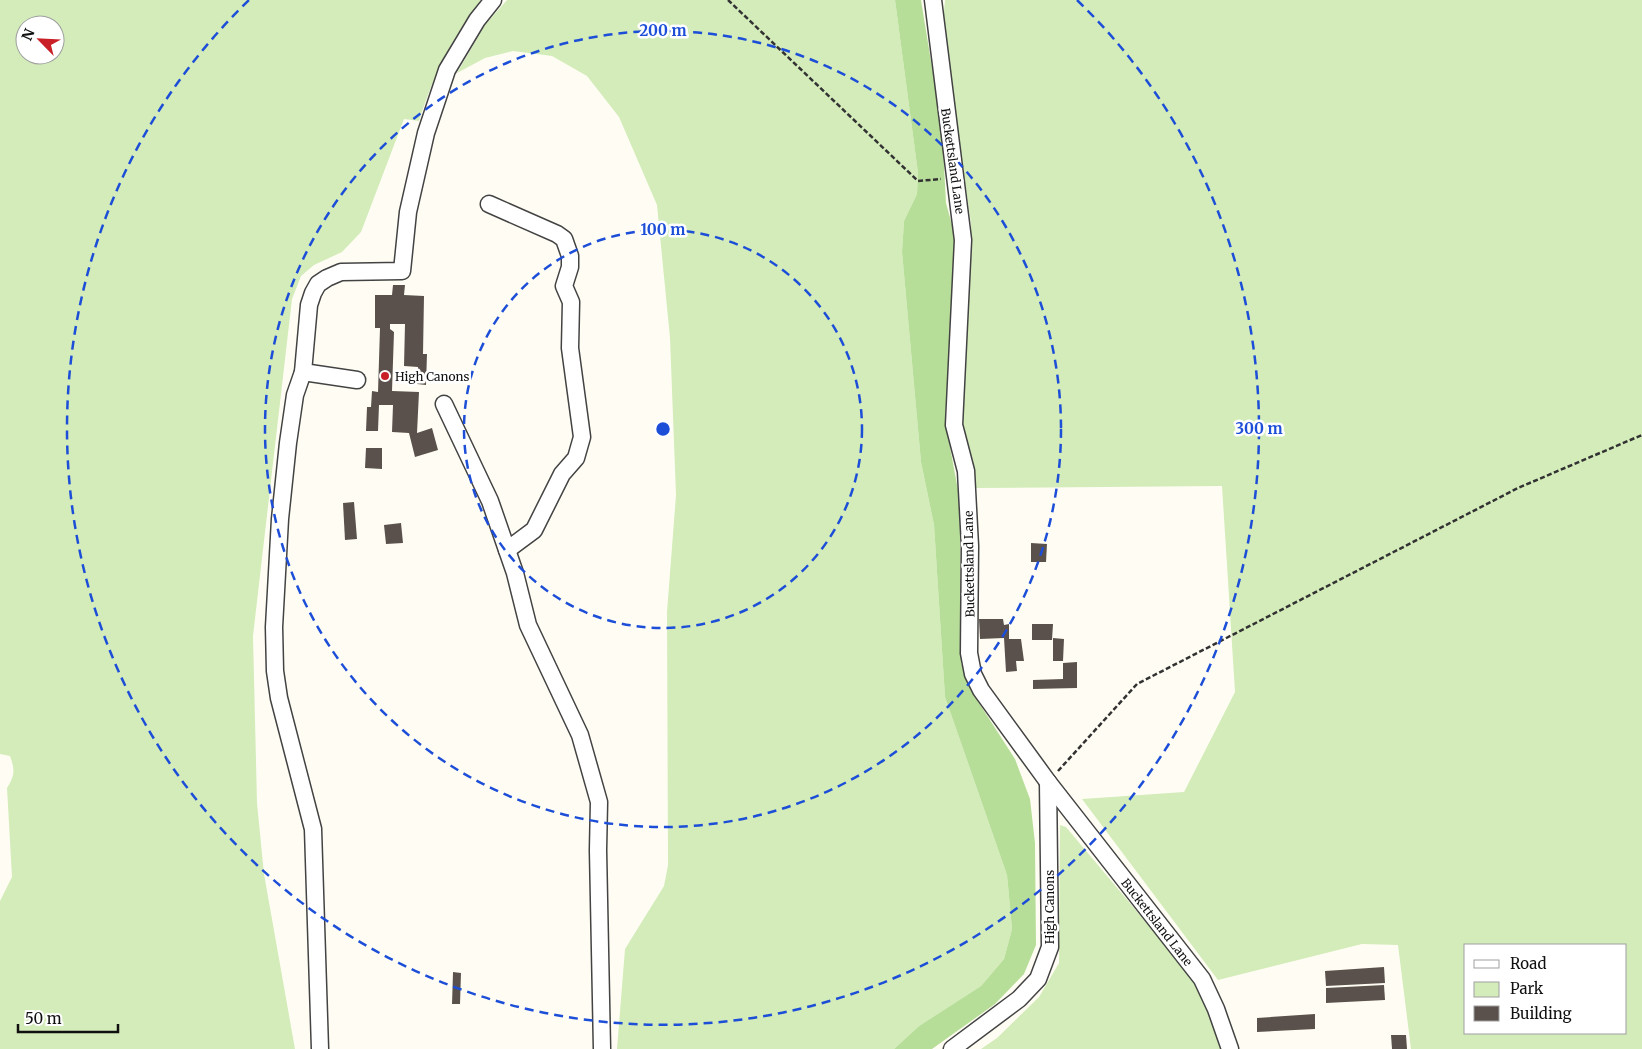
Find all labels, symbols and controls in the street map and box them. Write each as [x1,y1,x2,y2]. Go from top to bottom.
north arrow [15,15,65,65]
text: 200 m [639,21,687,40]
text: N [18,26,39,43]
street label: Buckettsland Lane [938,107,968,215]
text: 100 m [641,220,685,239]
place label: High Canons [395,369,469,384]
marker: High Canons [379,370,391,382]
text: 300 m [1235,419,1283,438]
centre of rings [654,420,672,438]
street label: Buckettsland Lane [961,510,977,618]
street label: High Canons [1042,870,1057,944]
street label: Buckettsland Lane [1118,875,1196,969]
legend [1464,944,1627,1034]
text: Road [1510,954,1546,973]
text: Park [1510,979,1544,998]
scale bar [18,1002,118,1034]
text: Building [1510,1004,1572,1023]
text: 50 m [25,1009,62,1028]

